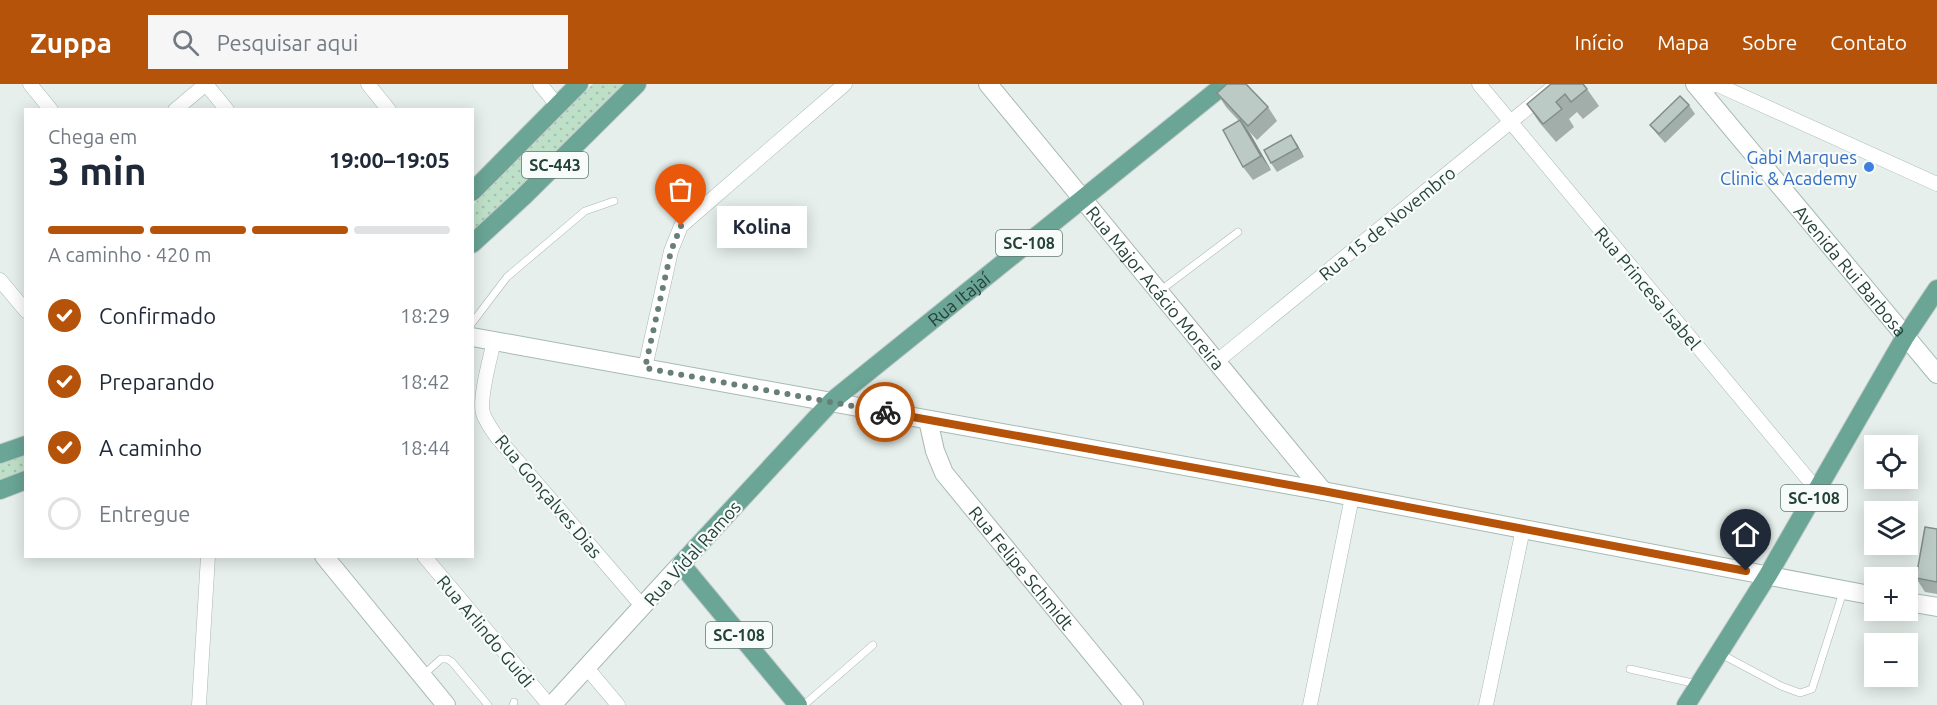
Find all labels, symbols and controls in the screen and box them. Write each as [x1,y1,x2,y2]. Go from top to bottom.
search box [148,15,568,69]
icon: search [169,26,202,59]
text: Zuppa [30,27,112,58]
text: Pesquisar aqui [217,30,358,55]
text: Início [1575,30,1624,54]
text: Mapa [1657,30,1709,54]
text: Sobre [1742,30,1797,54]
text: Contato [1830,30,1907,54]
text: Chega em [48,125,137,148]
text: 19:00–19:05 [329,147,450,172]
place label: Gabi Marques Clinic & Academy [1720,147,1857,188]
text: 3 min [48,149,147,192]
road number: SC-443 [522,152,588,178]
marker: Gabi Marques Clinic & Academy [1862,160,1876,174]
street label: Rua 15 de Novembro [1315,162,1459,284]
pin [655,164,706,226]
icon: bag [664,173,697,206]
street label: Avenida Rui Barbosa [1790,201,1911,340]
street label: Rua Major Acácio Moreira [1083,202,1229,374]
callout: Kolina [717,205,807,247]
text: Kolina [733,215,791,238]
street label: Rua Princesa Isabel [1591,223,1705,353]
road number: SC-108 [996,230,1062,256]
text: A caminho · 420 m [48,243,212,266]
street label: Rua Itajaí [924,268,994,330]
icon: check [48,299,81,332]
text: Confirmado [99,303,216,328]
text: 18:29 [400,304,450,327]
icon: check [48,365,81,398]
text: Preparando [99,369,215,394]
text: 18:42 [400,370,450,393]
courier [855,382,915,442]
icon: bike [869,396,902,429]
street label: Rua Gonçalves Dias [492,430,606,562]
icon: check [48,431,81,464]
text: A caminho [99,435,202,460]
map controls [1864,435,1918,687]
button: locate [1864,435,1918,489]
text: 18:44 [400,436,450,459]
road number: SC-108 [1781,485,1847,511]
street label: Rua Vidal Ramos [640,496,744,610]
text: Entregue [99,501,190,526]
button: layers [1864,501,1918,555]
street label: Rua Felipe Schmidt [965,502,1078,633]
pin [1720,509,1771,571]
icon: home [1729,518,1762,551]
button: + [1864,567,1918,621]
street label: Rua Arlindo Guidi [434,571,538,691]
road number: SC-108 [706,622,772,648]
button: − [1864,633,1918,687]

